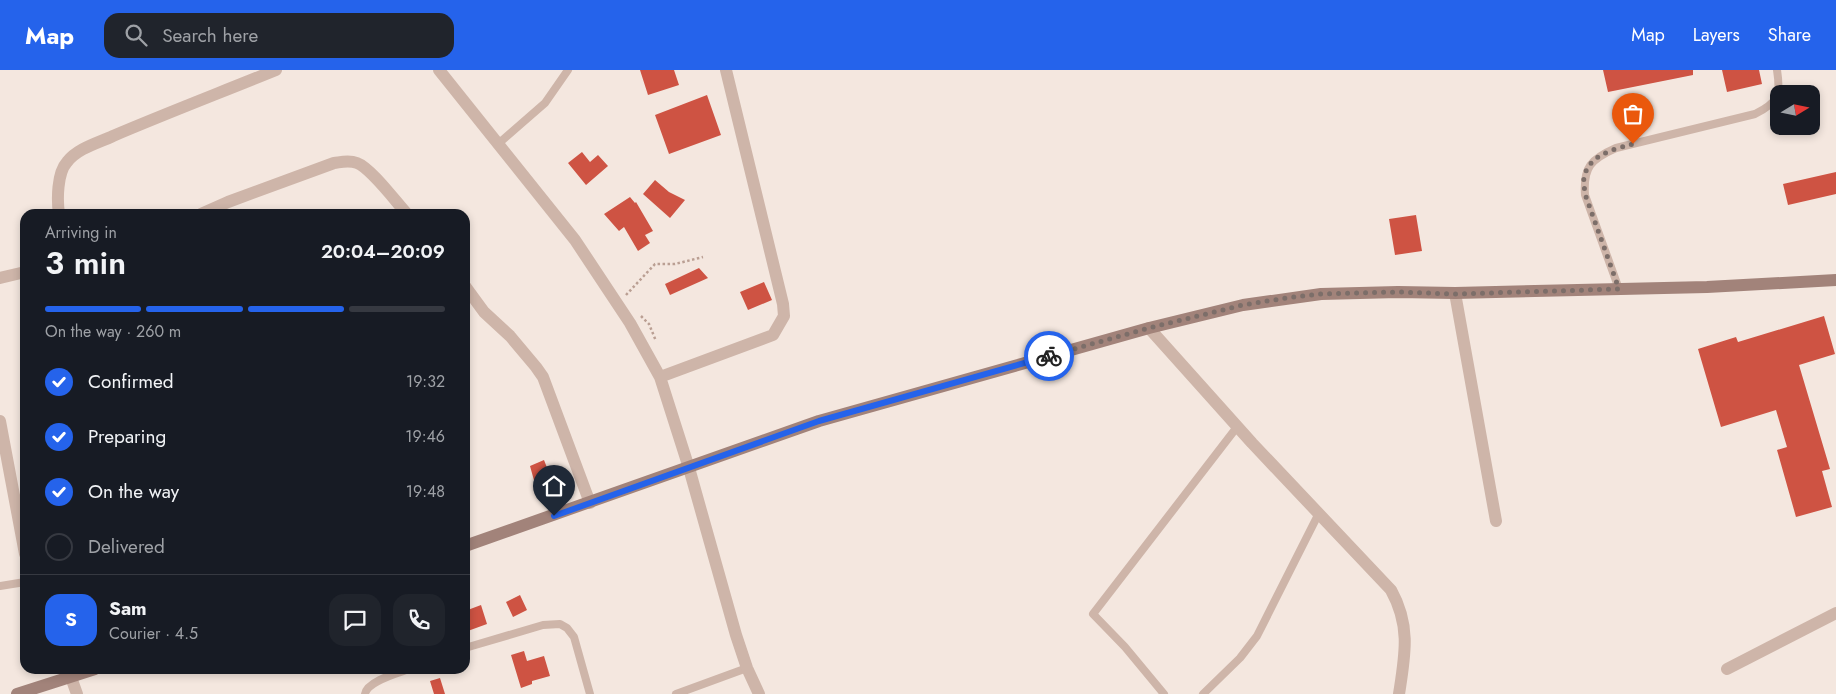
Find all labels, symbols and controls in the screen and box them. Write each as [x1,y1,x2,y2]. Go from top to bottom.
search box [104,13,454,58]
text: Map [25,18,74,53]
icon: search [122,21,150,49]
text: Search here [162,22,258,49]
text: Map [1631,22,1665,48]
text: Layers [1693,22,1740,48]
text: Share [1768,22,1811,48]
north arrow [1770,85,1820,135]
map controls [1770,85,1820,135]
pin [1612,93,1654,144]
icon: bag [1619,100,1647,128]
text: Arriving in [45,221,117,244]
text: 20:04–20:09 [321,238,445,265]
text: 3 min [45,240,126,286]
text: On the way · 260 m [45,320,181,343]
courier [1024,331,1074,381]
icon: bike [1035,342,1063,370]
icon: check [45,368,73,396]
text: Confirmed [88,368,174,395]
text: 19:32 [406,370,445,393]
icon: check [45,423,73,451]
text: Preparing [88,423,166,450]
text: 19:46 [405,425,445,448]
pin [533,465,575,516]
icon: home [540,472,568,500]
icon: check [45,478,73,506]
text: On the way [88,478,179,505]
text: 19:48 [406,480,445,503]
text: Delivered [88,533,165,560]
button: chat [329,594,381,646]
button: phone [393,594,445,646]
text: Sam [109,595,147,622]
text: S [65,606,77,633]
text: Courier · 4.5 [109,622,198,645]

